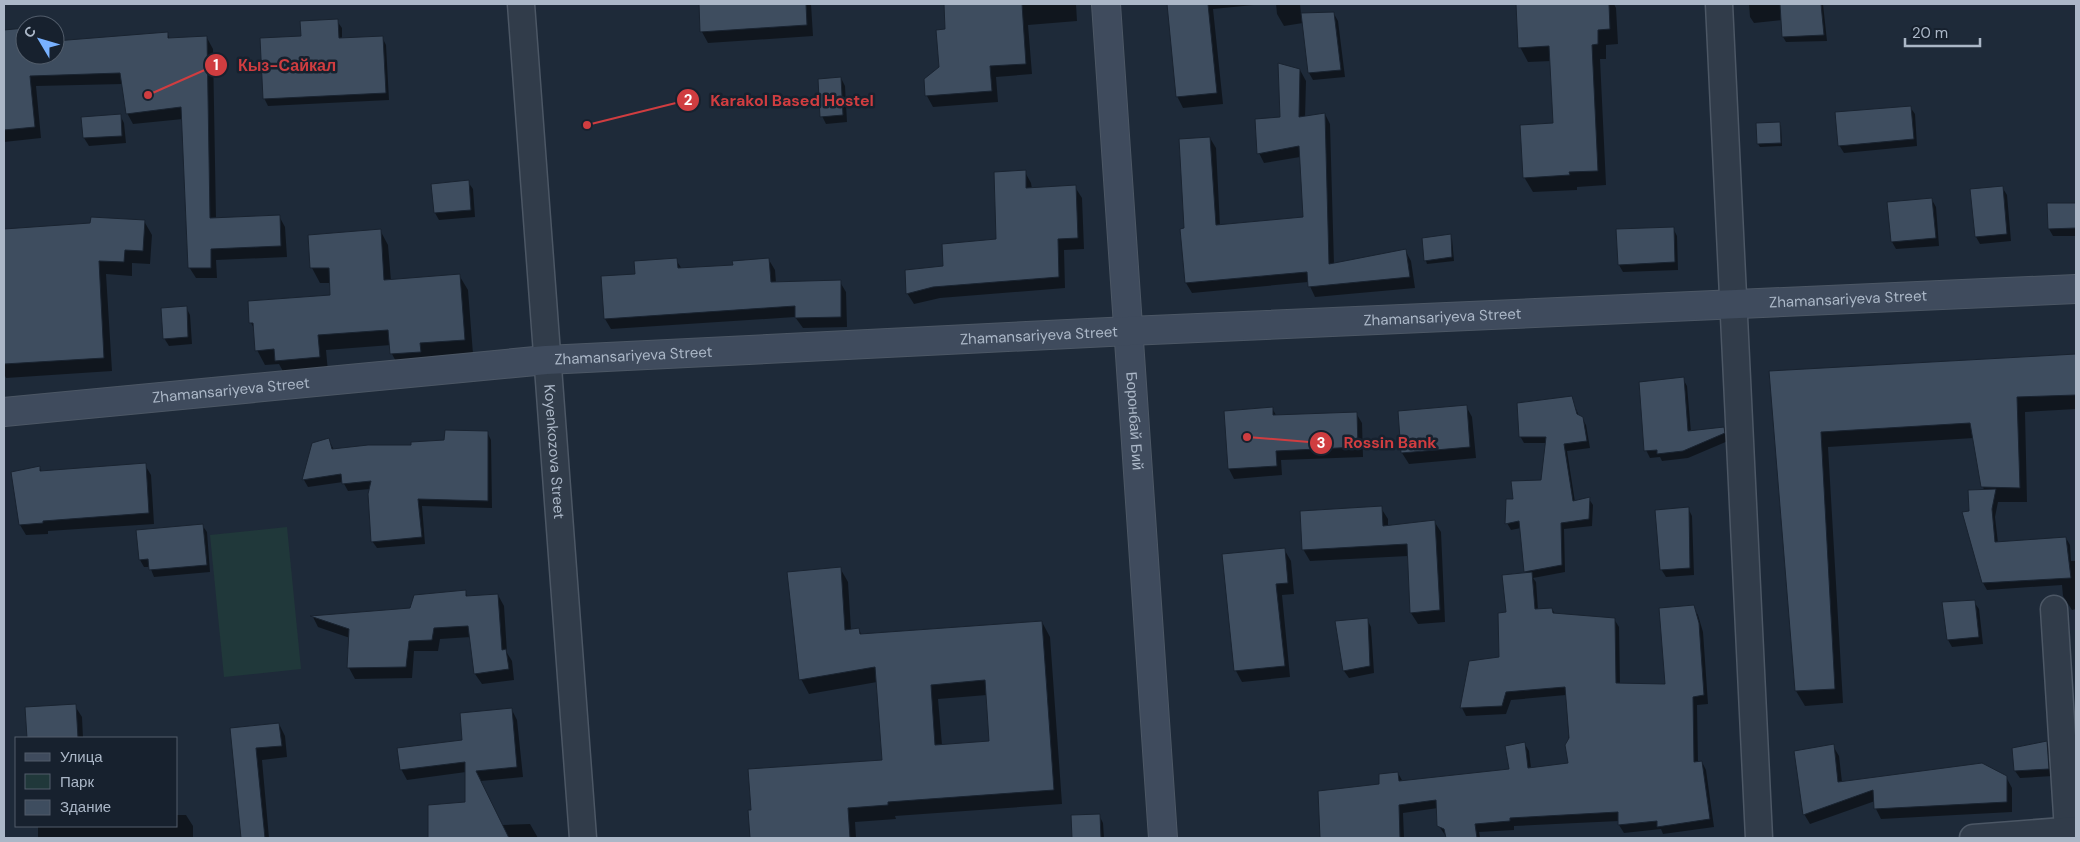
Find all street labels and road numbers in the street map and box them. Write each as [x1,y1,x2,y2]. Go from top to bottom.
street label: Zhamansariyeva Street [1769,286,1928,313]
street label: Zhamansariyeva Street [1363,304,1522,331]
street label: Zhamansariyeva Street [959,322,1118,349]
street label: Zhamansariyeva Street [554,342,713,370]
street label: Боронбай Бий [1121,371,1148,471]
street label: Zhamansariyeva Street [151,373,311,408]
street label: Koyenkozova Street [539,384,569,520]

